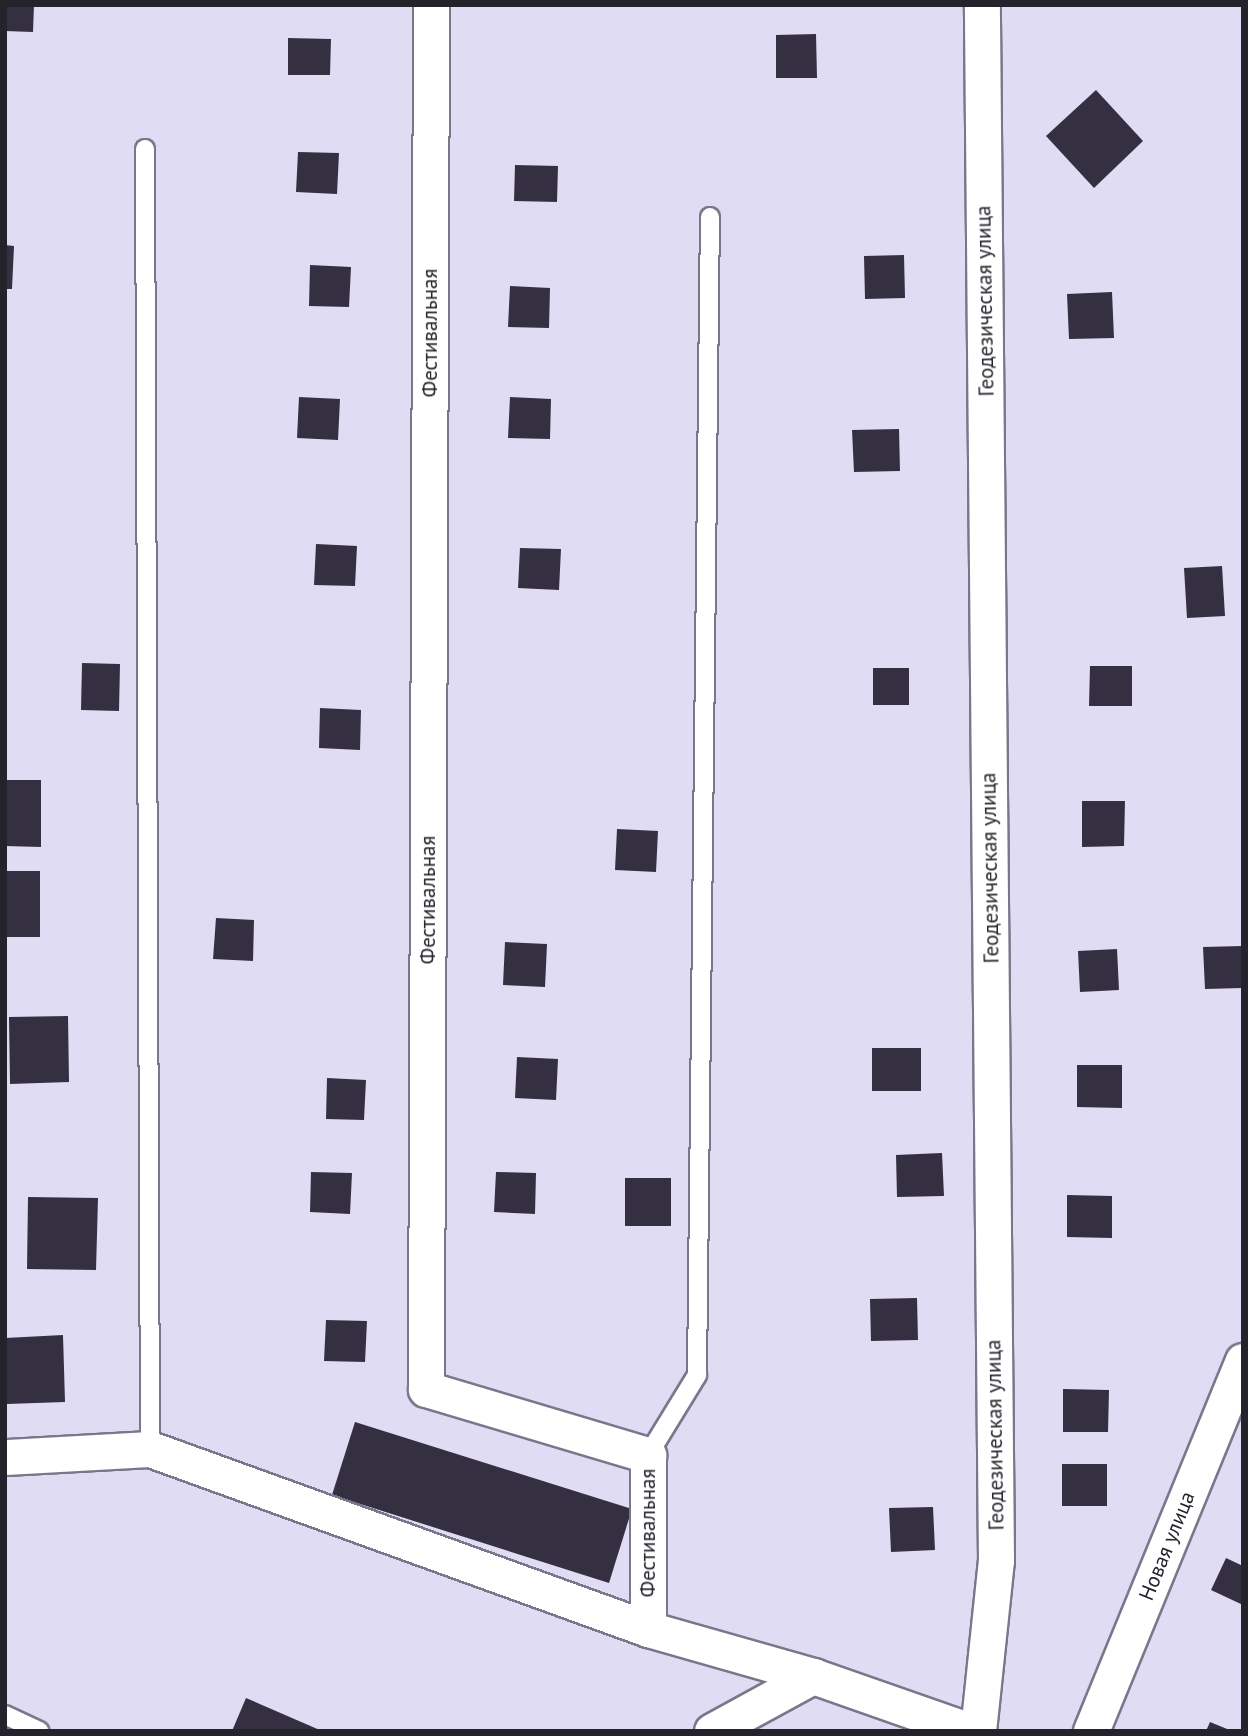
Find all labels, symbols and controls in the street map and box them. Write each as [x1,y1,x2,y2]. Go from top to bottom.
street label: Геодезическая улица [971,205,999,397]
street label: Фестивальная [417,269,443,397]
street label: Геодезическая улица [976,772,1004,964]
street label: Фестивальная [415,836,441,964]
street label: Геодезическая улица [981,1339,1009,1531]
street label: Фестивальная [635,1469,661,1597]
street label: Новая улица [1134,1488,1200,1604]

